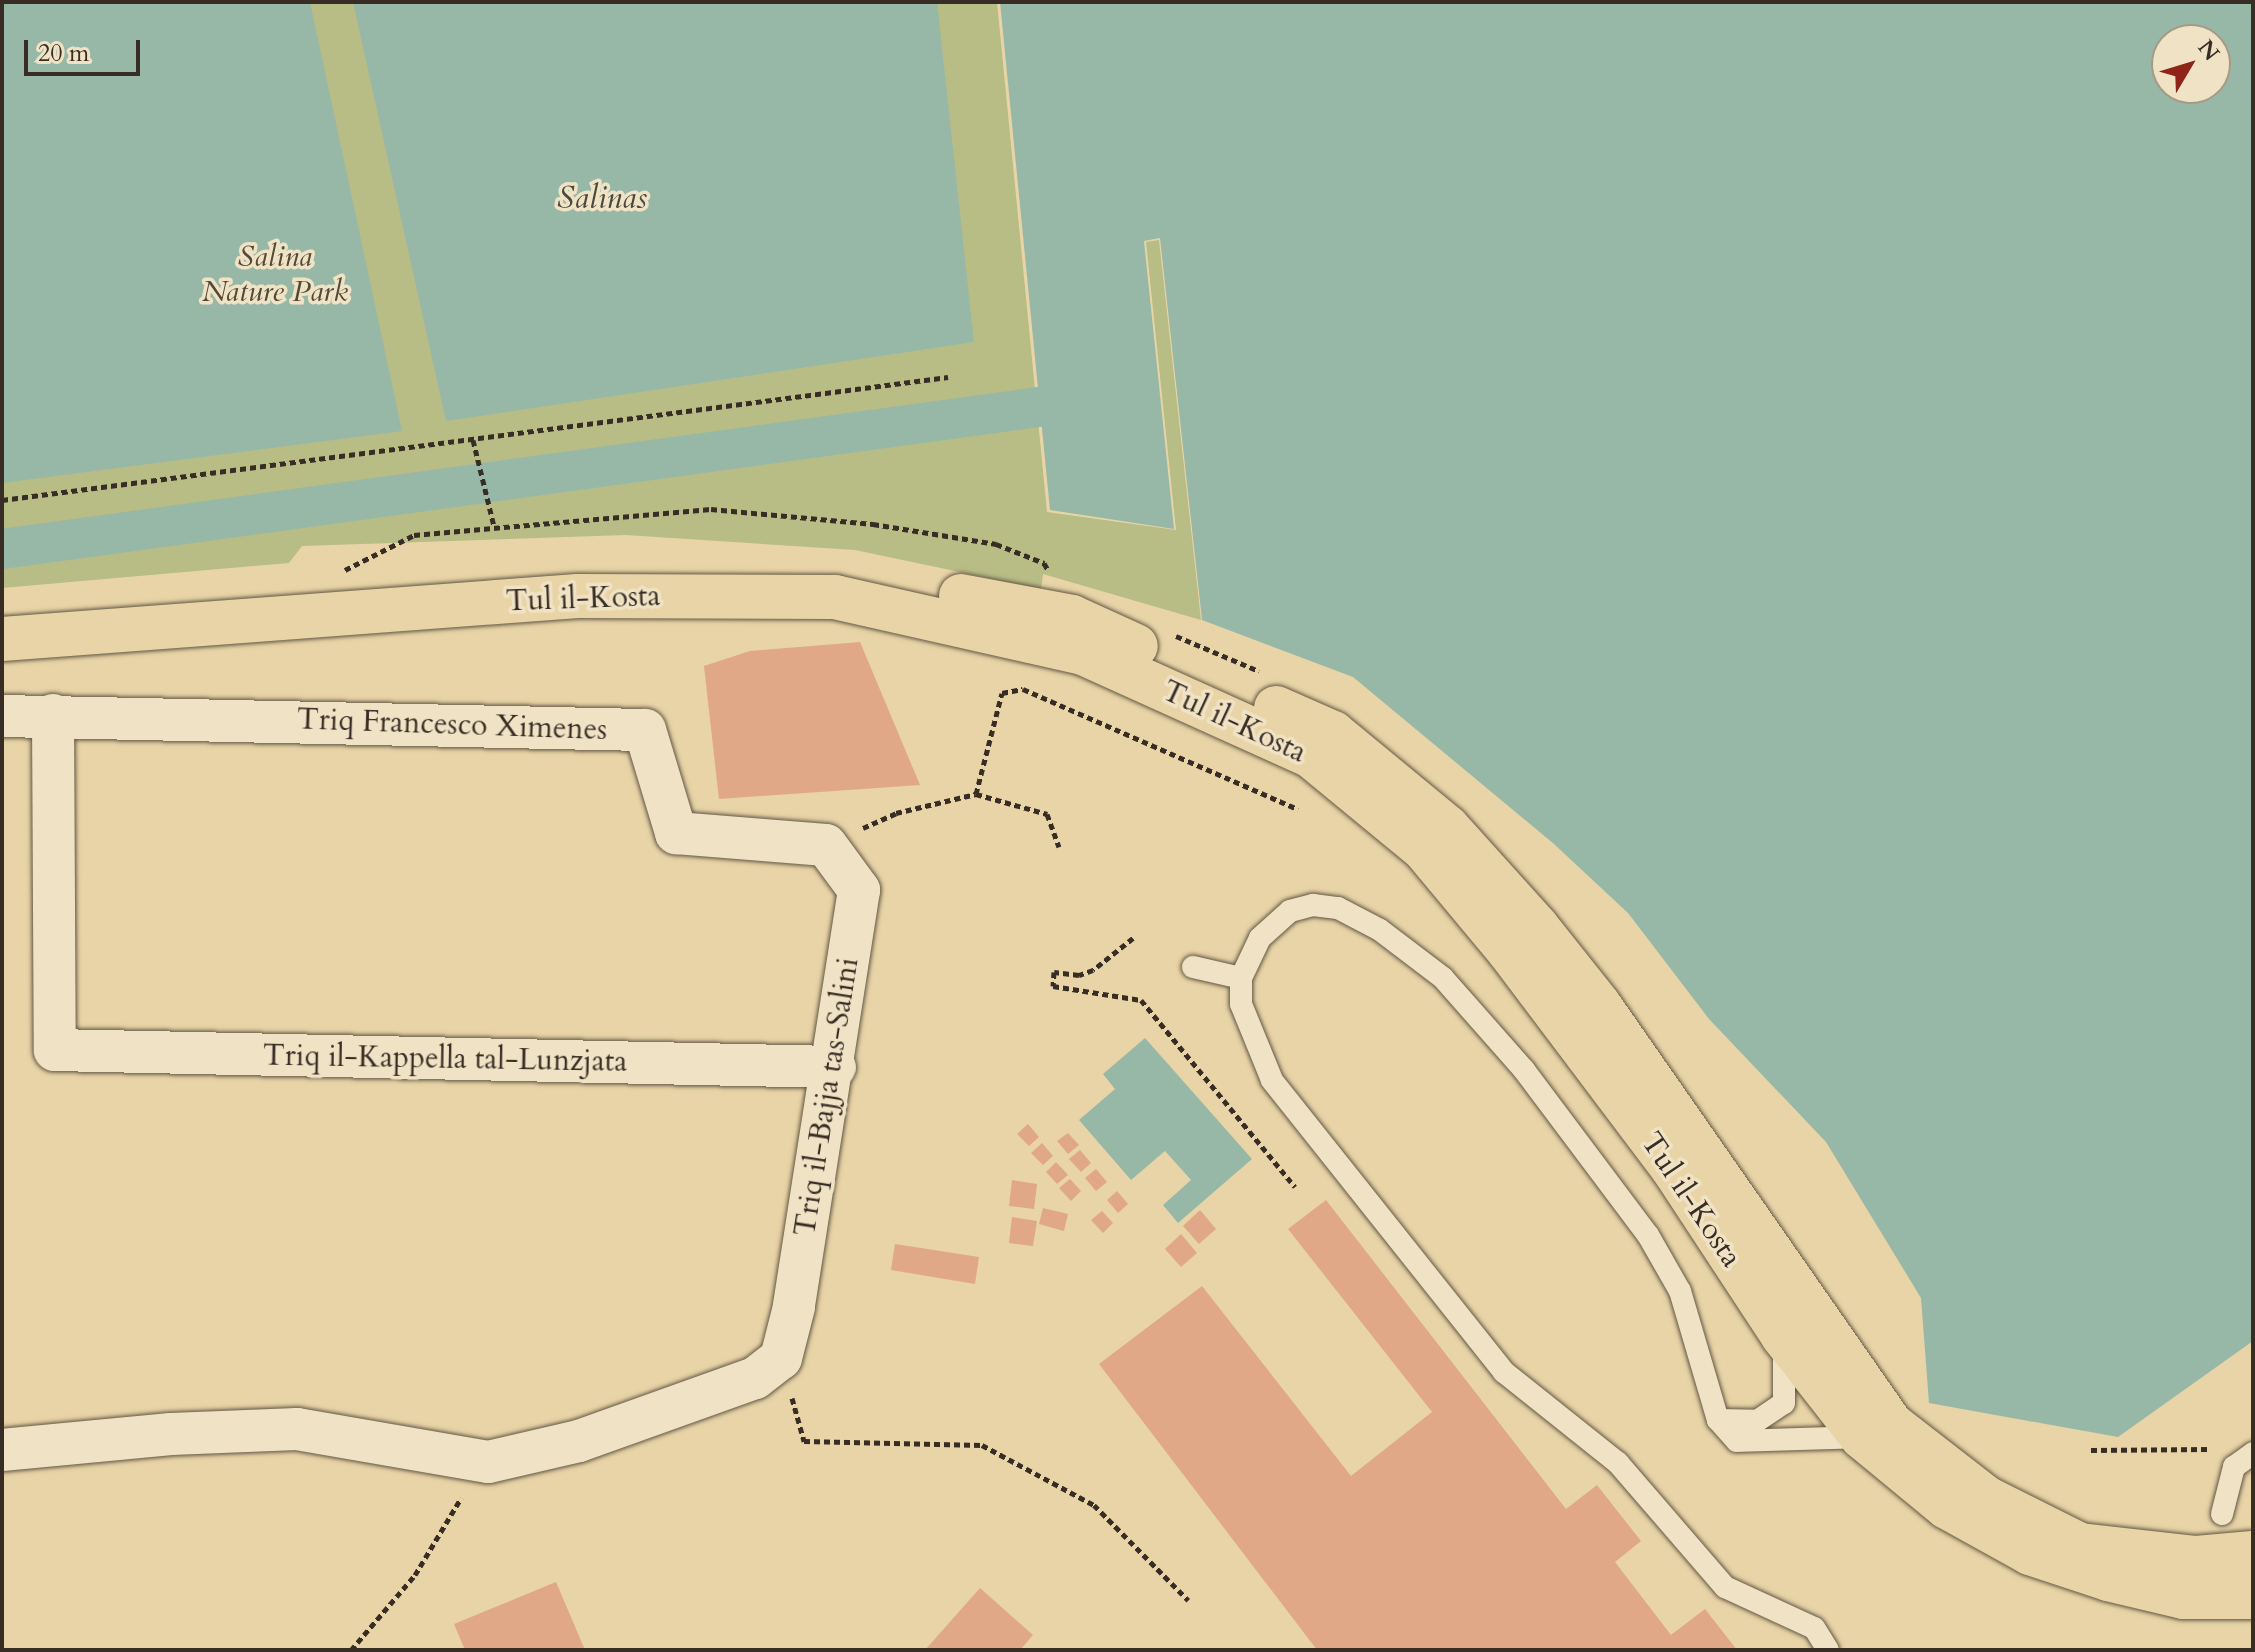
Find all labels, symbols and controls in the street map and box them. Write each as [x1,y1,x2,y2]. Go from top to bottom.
scale bar [28,24,144,74]
north arrow [2151,24,2231,104]
text: N [2191,34,2226,67]
text: 20 m [38,37,89,70]
water label: Salinas [557,179,647,217]
park label: Salina Nature Park [202,239,348,310]
street label: Tul il-Kosta [505,578,661,620]
street label: Tul il-Kosta [1156,673,1312,771]
street label: Triq Francesco Ximenes [296,702,608,748]
street label: Triq il-Bajja tas-Salini [787,955,867,1239]
street label: Triq il-Kappella tal-Lunzjata [262,1038,628,1080]
street label: Tul il-Kosta [1633,1126,1749,1274]

